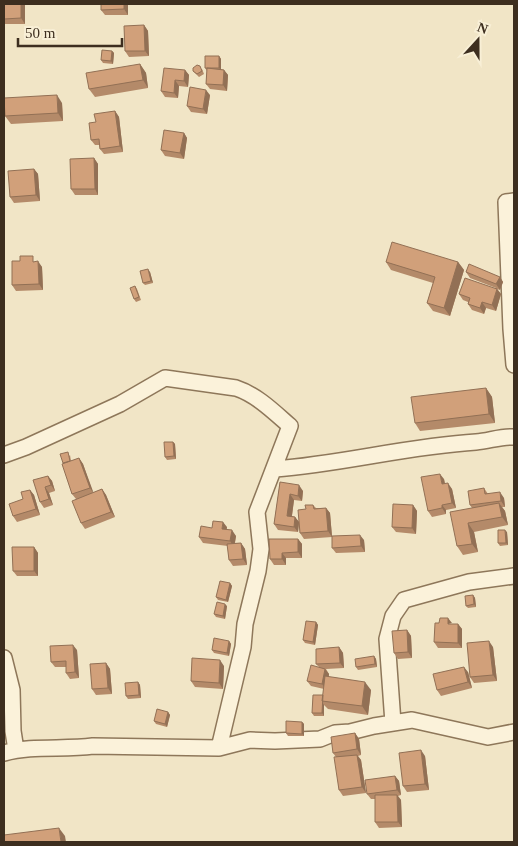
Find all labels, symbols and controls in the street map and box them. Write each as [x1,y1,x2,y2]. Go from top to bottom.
scale bar [18,15,121,47]
north arrow [453,15,503,65]
text: N [475,20,490,37]
text: 50 m [25,25,56,41]

